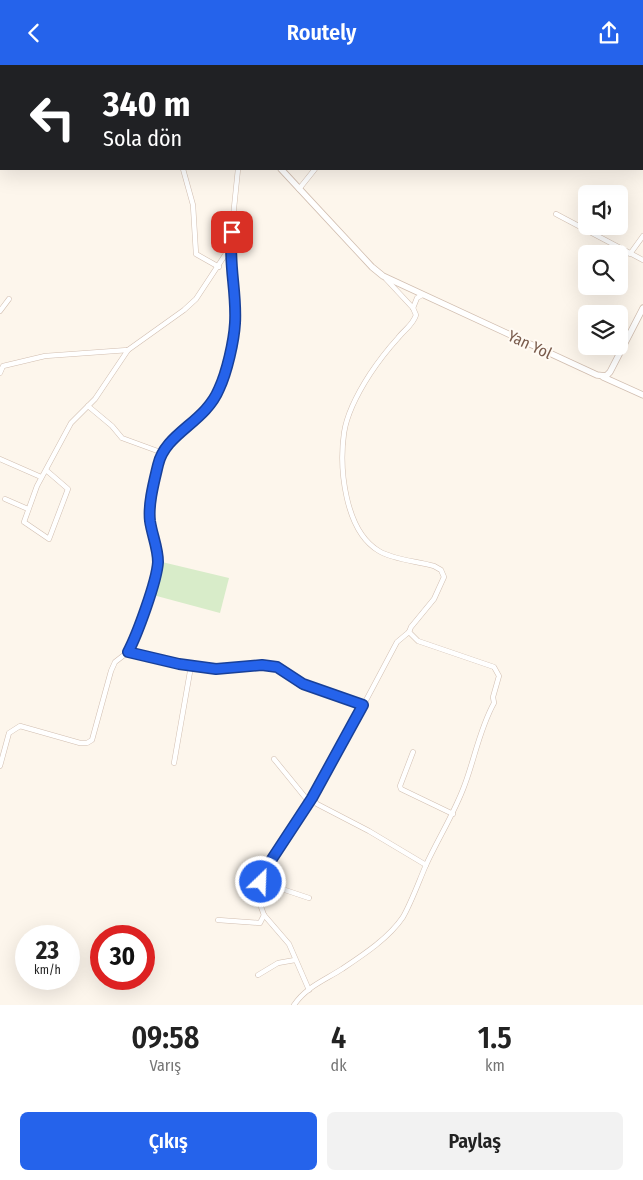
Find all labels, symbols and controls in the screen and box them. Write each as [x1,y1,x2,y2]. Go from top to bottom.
icon: back [20,19,48,47]
text: Routely [287,19,356,46]
icon: share [595,19,623,47]
text: 340 m [103,83,191,125]
icon: left [20,85,85,150]
text: Sola dön [103,125,182,152]
map controls [578,185,628,355]
button: sound [578,185,628,235]
pin [211,211,253,253]
icon: arrive [218,218,246,246]
button: search [578,245,628,295]
button: layers [578,305,628,355]
street label: Yan Yol [505,326,555,363]
position arrow [234,855,286,907]
speed limit sign: 30 [90,925,155,990]
text: 23 [36,936,59,966]
text: km/h [34,963,61,977]
text: 09:58 [131,1020,199,1056]
text: 4 [331,1020,346,1056]
text: 1.5 [478,1020,512,1056]
text: Varış [149,1056,181,1075]
text: dk [331,1056,347,1075]
text: km [485,1056,505,1075]
button: Çıkış [20,1112,317,1170]
button: Paylaş [327,1112,623,1170]

